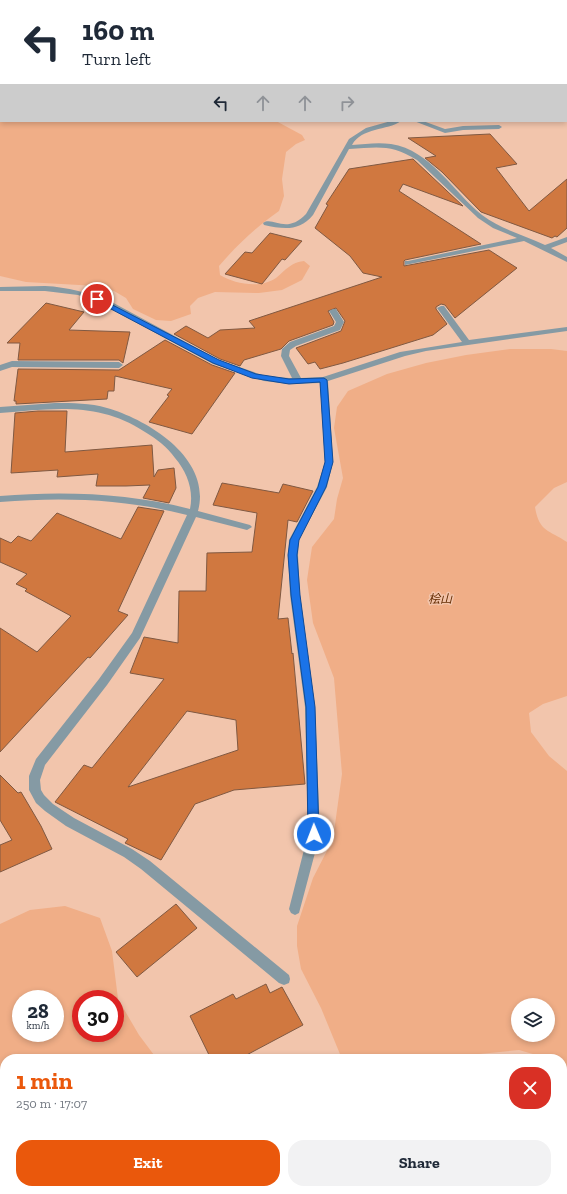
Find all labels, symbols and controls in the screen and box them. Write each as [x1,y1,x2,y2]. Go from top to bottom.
text: 160 m [82,14,154,47]
icon: left [16,16,68,68]
text: Turn left [82,48,151,70]
icon: left [210,92,232,114]
icon: ahead [252,92,274,114]
icon: ahead [294,92,316,114]
icon: right [336,92,358,114]
pin [80,282,114,316]
icon: arrive [86,288,108,310]
park label: 桧山 [428,592,453,606]
position arrow [293,813,335,855]
speed limit sign: 30 [72,990,124,1042]
map controls [511,998,555,1042]
button: layers [511,998,555,1042]
text: 28 [27,999,49,1023]
text: km/h [27,1020,49,1032]
text: 1 min [16,1066,73,1095]
button: close [509,1067,551,1109]
text: 250 m · 17:07 [16,1096,87,1111]
button: Exit [16,1140,280,1186]
button: Share [288,1140,551,1186]

